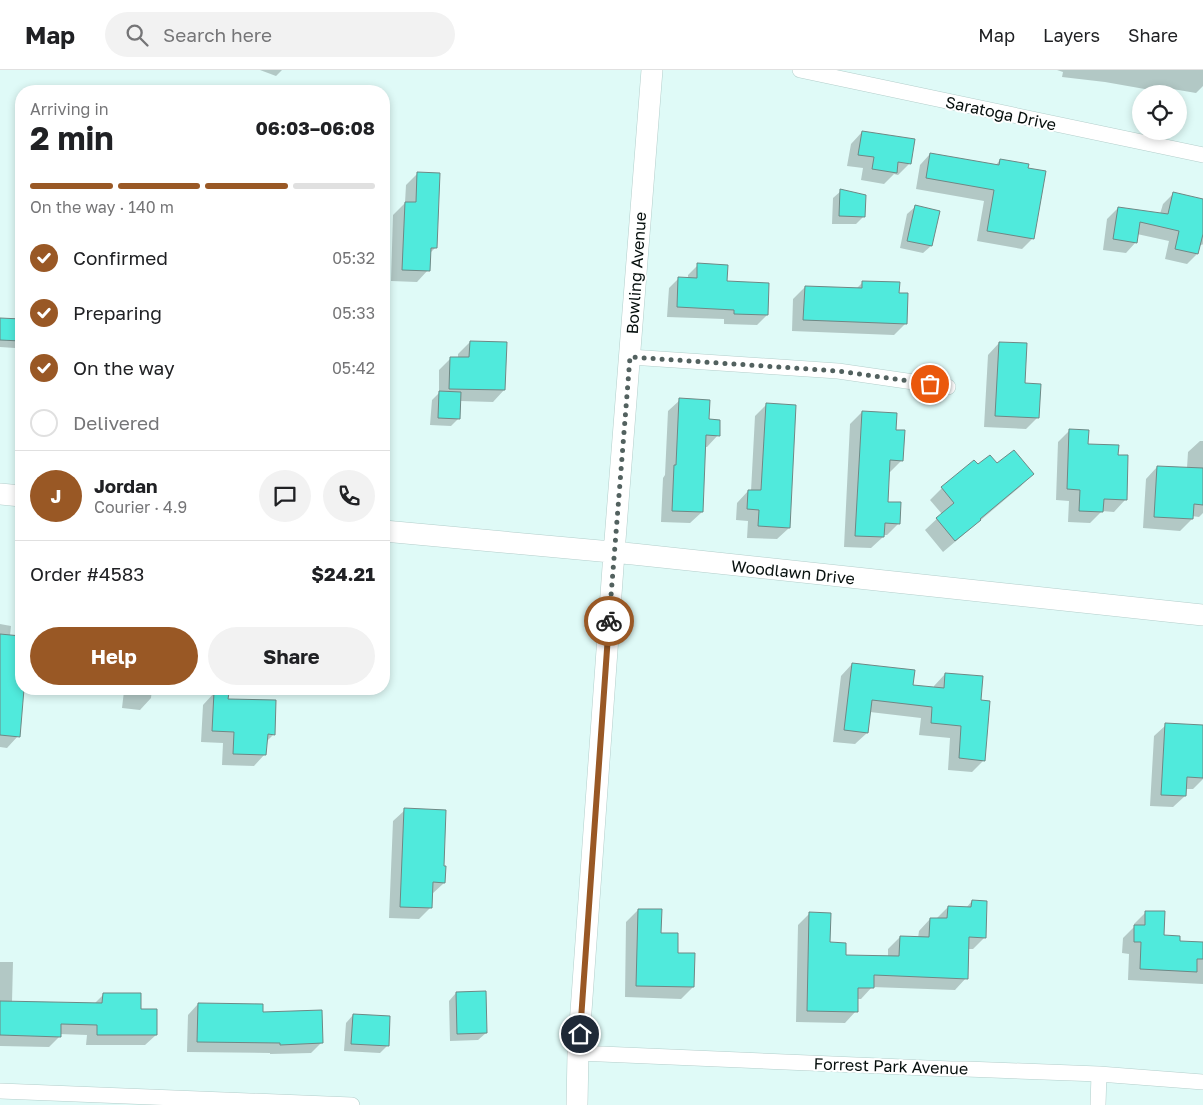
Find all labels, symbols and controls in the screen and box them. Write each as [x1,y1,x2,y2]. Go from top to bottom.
search box [105,12,455,57]
text: Map [25,20,75,49]
icon: search [123,21,151,49]
text: Search here [163,23,272,46]
text: Map [978,24,1015,46]
text: Layers [1043,24,1100,46]
text: Share [1128,24,1178,46]
map controls [1132,85,1187,140]
button: locate [1132,85,1187,140]
street label: Saratoga Drive [944,91,1058,135]
text: Arriving in [30,99,109,119]
text: 06:03–06:08 [255,116,375,139]
text: 2 min [30,119,114,157]
text: On the way · 140 m [30,197,174,217]
street label: Bowling Avenue [622,211,650,335]
icon: check [30,244,58,272]
text: Confirmed [73,246,168,269]
text: 05:32 [332,248,375,268]
icon: check [30,299,58,327]
text: Preparing [73,301,162,324]
text: 05:33 [332,303,375,323]
icon: check [30,354,58,382]
text: On the way [73,356,175,379]
text: 05:42 [332,358,375,378]
pin [909,363,951,405]
icon: bag [916,370,944,398]
text: Delivered [73,411,160,434]
button: chat [259,470,311,522]
button: phone [323,470,375,522]
text: Jordan [94,474,158,497]
text: J [51,484,61,507]
text: Courier · 4.9 [94,497,187,517]
street label: Woodlawn Drive [730,556,856,588]
text: Order #4583 [30,562,144,585]
text: $24.21 [311,562,375,585]
courier [584,596,634,646]
icon: bike [595,607,623,635]
button: Help [30,627,198,685]
button: Share [208,627,375,685]
pin [559,1013,601,1055]
icon: home [566,1020,594,1048]
street label: Forrest Park Avenue [813,1053,969,1079]

